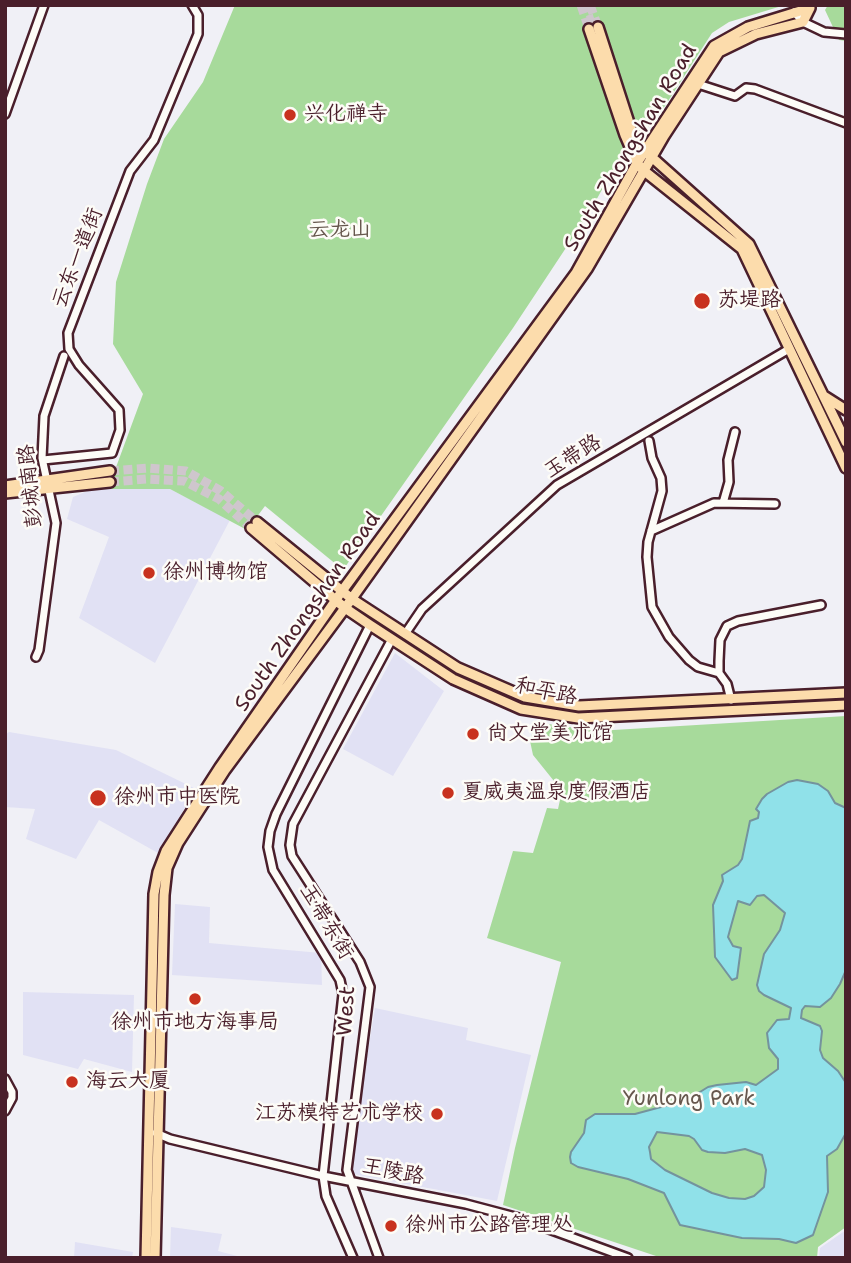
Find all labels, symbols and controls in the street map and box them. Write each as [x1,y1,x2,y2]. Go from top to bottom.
street label: South Zhongshan Road [559,40,703,256]
place label: 兴化禅寺 [304,102,388,128]
marker: 兴化禅寺 [282,107,298,123]
street label: 云东一道街 [47,204,109,312]
park label: 云龙山 [309,218,371,244]
place label: 苏堤路 [718,288,781,314]
marker: 苏堤路 [692,291,712,311]
street label: 玉带路 [540,430,606,484]
street label: 彭城南路 [14,443,48,529]
street label: South Zhongshan Road [230,508,386,716]
place label: 徐州博物馆 [163,560,268,586]
marker: 徐州博物馆 [141,565,157,581]
street label: 和平路 [513,673,579,711]
place label: 尚文堂美术馆 [487,721,613,747]
marker: 尚文堂美术馆 [465,726,481,742]
place label: 夏威夷温泉度假酒店 [462,780,651,806]
place label: 徐州市中医院 [114,785,240,811]
marker: 夏威夷温泉度假酒店 [440,785,456,801]
marker: 徐州市中医院 [88,788,108,808]
street label: 玉带东街 [294,880,358,964]
street label: West [333,985,361,1037]
marker: 徐州市地方海事局 [187,991,203,1007]
place label: 徐州市地方海事局 [111,1010,279,1036]
place label: 海云大厦 [86,1069,170,1095]
marker: 海云大厦 [64,1074,80,1090]
park label: Yunlong Park [623,1087,755,1113]
place label: 江苏模特艺术学校 [255,1101,423,1127]
marker: 江苏模特艺术学校 [429,1106,445,1122]
street label: 王陵路 [360,1154,426,1190]
place label: 徐州市公路管理处 [405,1213,573,1239]
marker: 徐州市公路管理处 [383,1218,399,1234]

